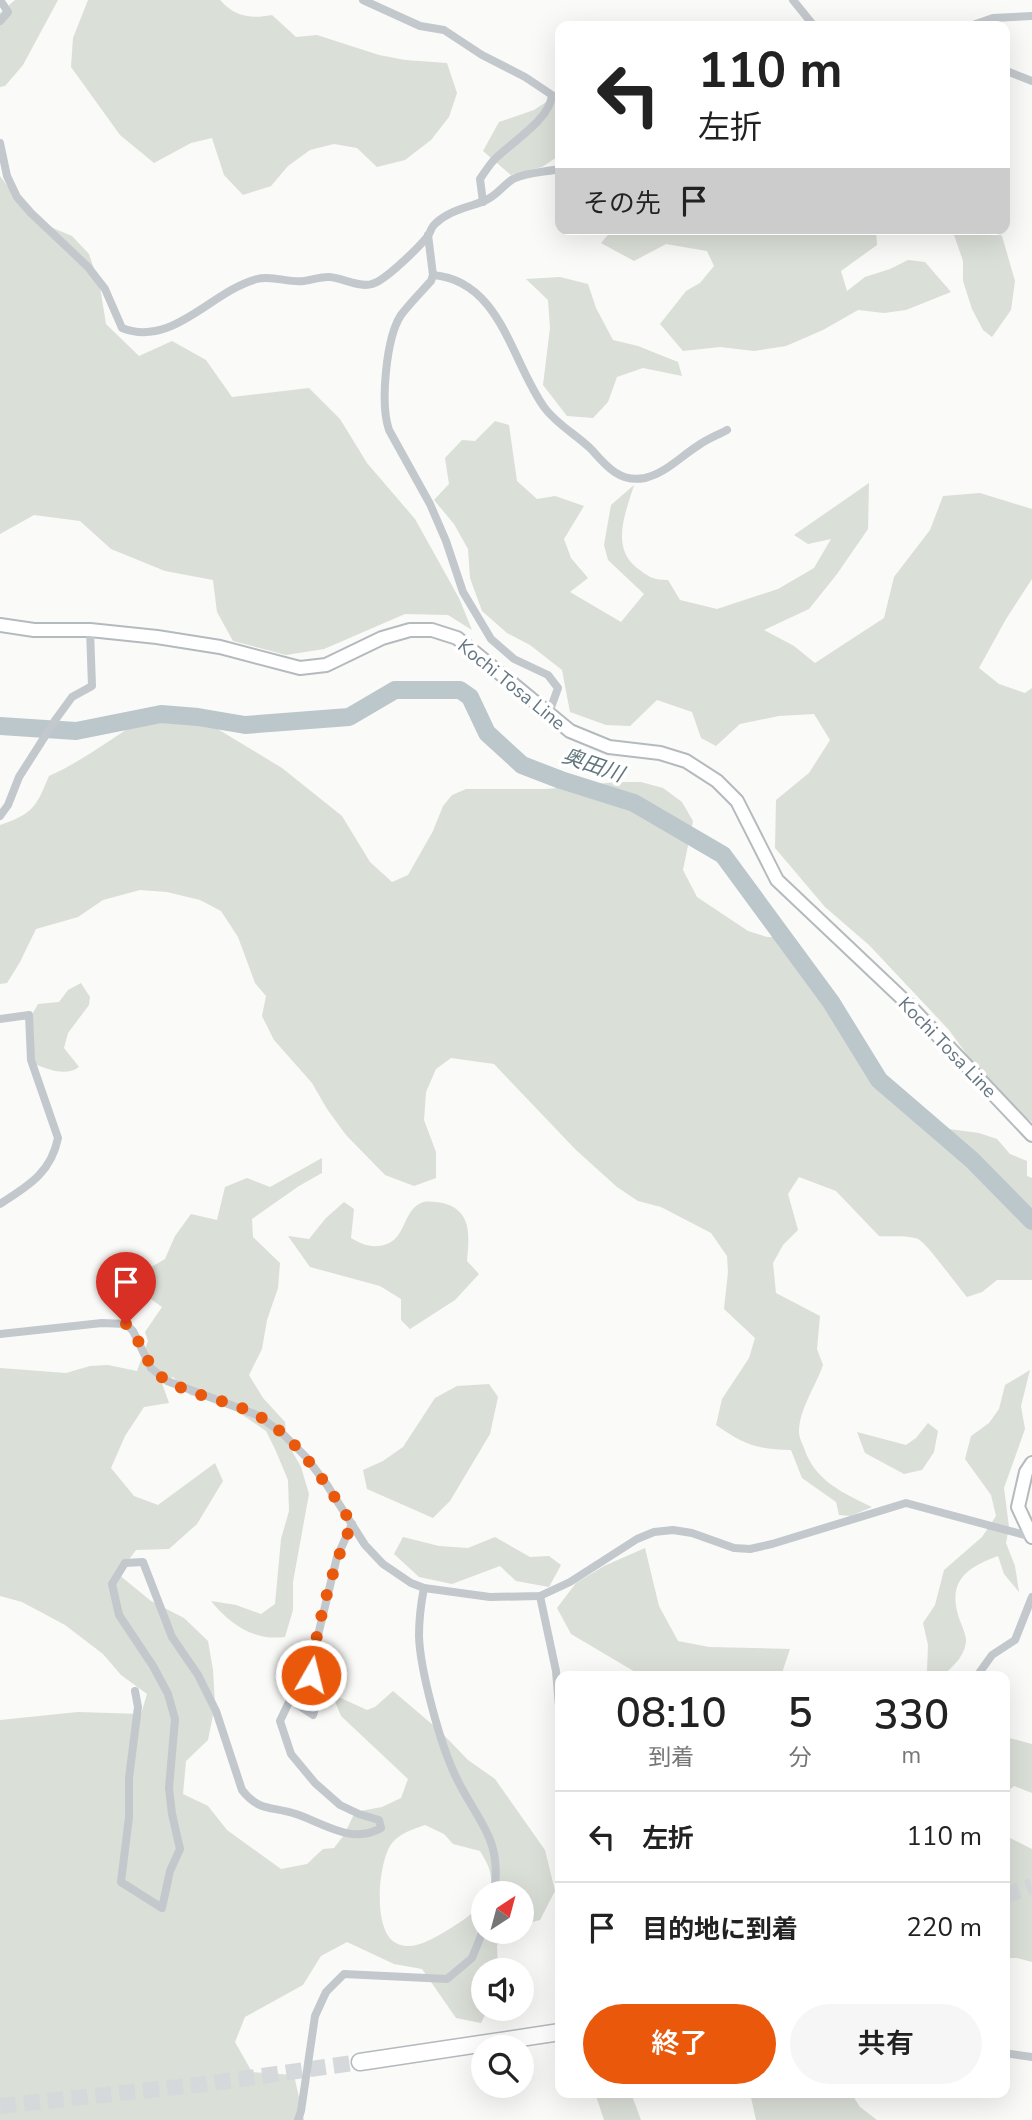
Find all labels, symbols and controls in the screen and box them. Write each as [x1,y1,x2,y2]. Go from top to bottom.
text: 110 m [698,37,842,104]
icon: left [583,49,674,140]
text: 左折 [698,106,762,149]
icon: arrive [675,182,713,220]
text: その先 [583,186,661,221]
street label: Kochi Tosa Line [452,633,571,736]
water label: 奥田川 [559,742,629,789]
street label: Kochi Tosa Line [892,991,1002,1104]
pin [96,1252,156,1324]
icon: arrive [107,1263,145,1301]
position arrow [274,1638,348,1712]
text: 08:10 [616,1685,727,1742]
text: 5 [787,1685,813,1742]
text: 330 [874,1687,949,1744]
text: m [901,1740,921,1771]
text: 到着 [648,1742,694,1773]
text: 分 [789,1742,812,1773]
icon: left [583,1818,621,1856]
text: 110 m [906,1819,982,1854]
text: 左折 [642,1821,694,1856]
north arrow [471,1881,534,1944]
map controls [471,1881,534,2098]
icon: arrive [583,1909,621,1947]
text: 220 m [906,1910,982,1945]
text: 目的地に到着 [642,1912,798,1947]
button: sound [471,1958,534,2021]
button: 終了 [583,2004,776,2084]
button: 共有 [790,2004,982,2084]
button: search [471,2035,534,2098]

